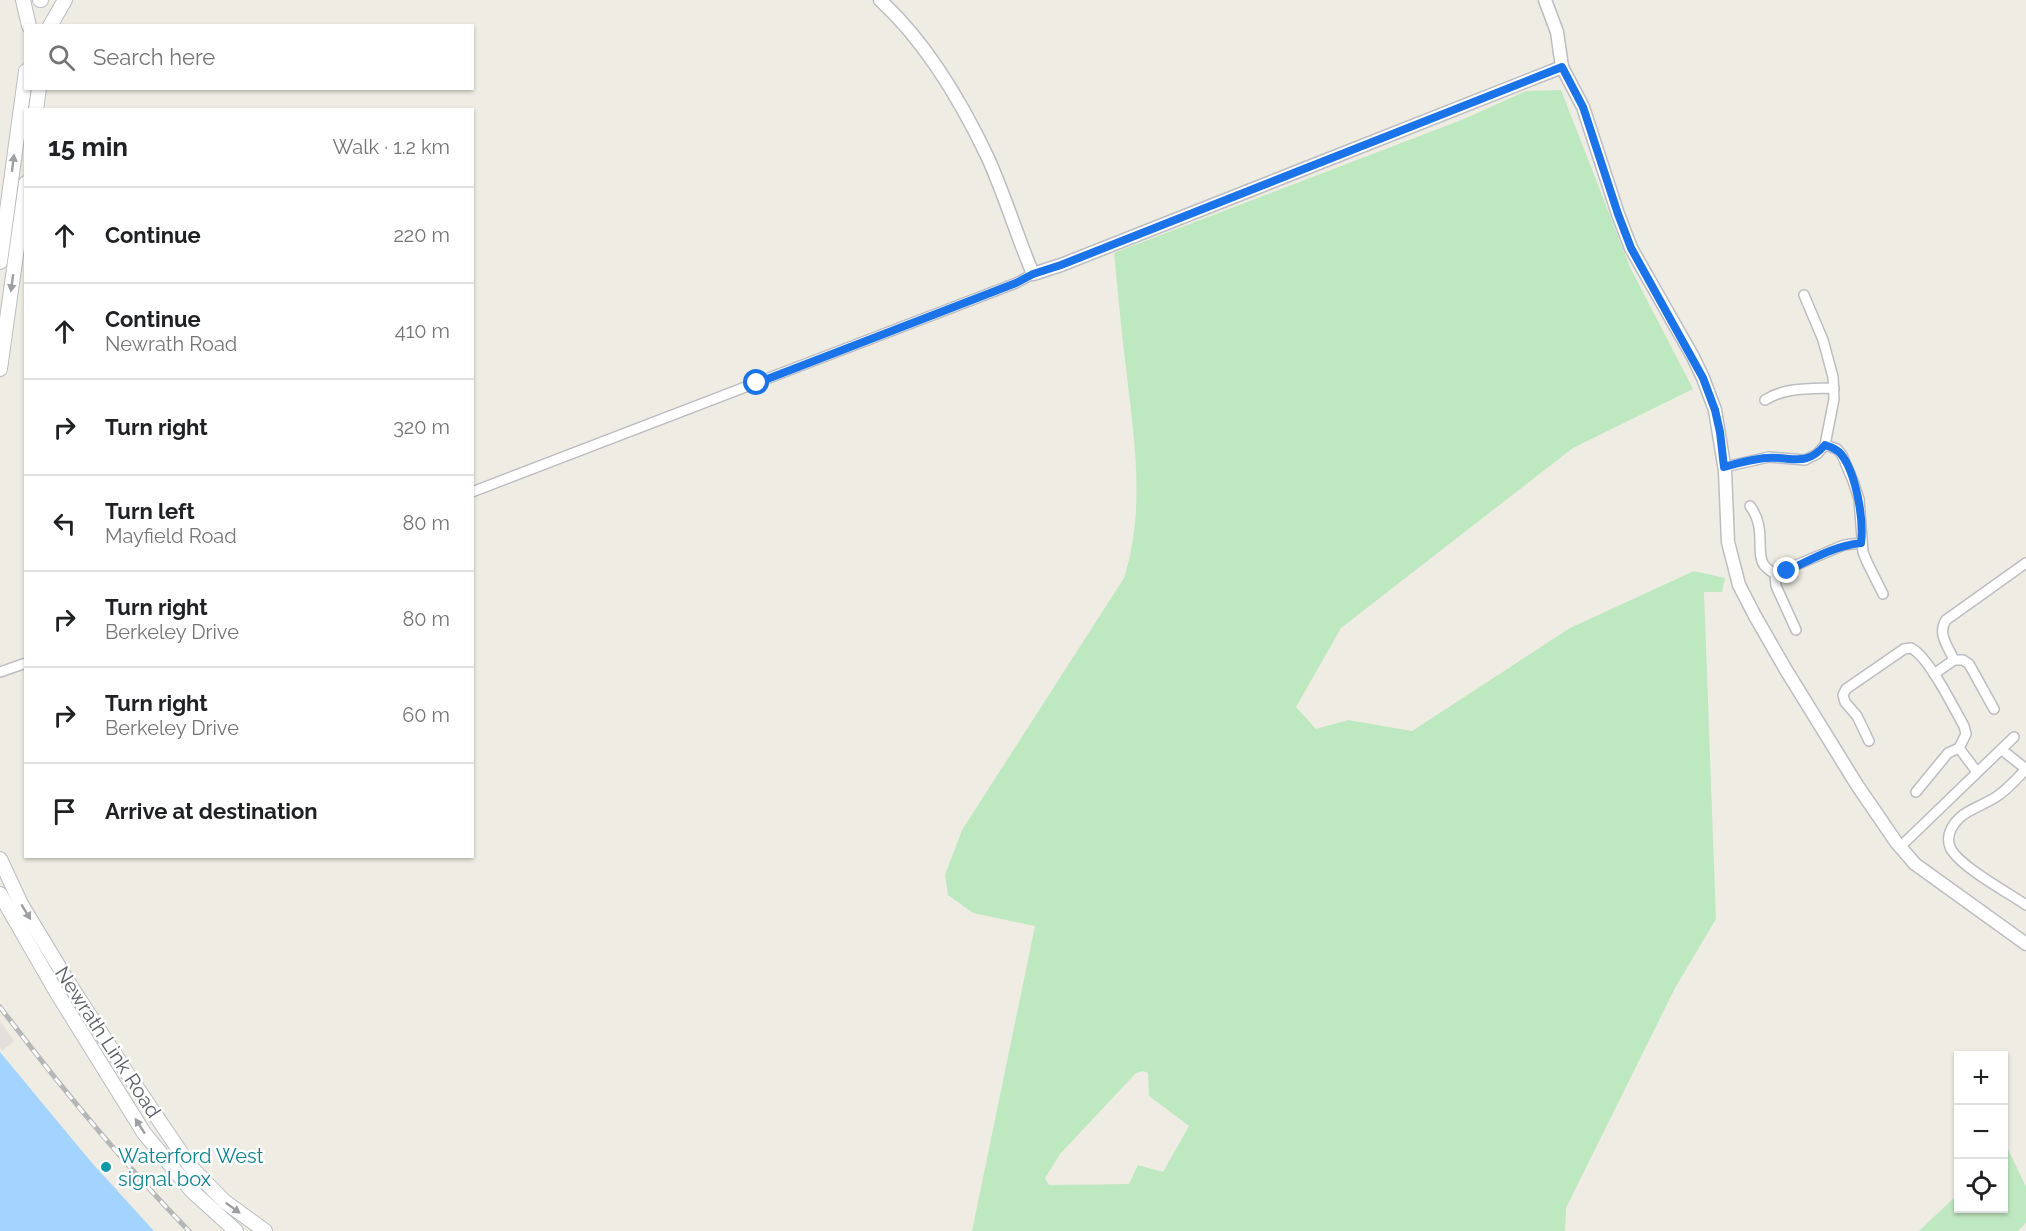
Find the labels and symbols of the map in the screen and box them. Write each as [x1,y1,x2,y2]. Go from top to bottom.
one-way arrow [9,153,18,172]
one-way arrow [8,274,17,293]
route start [743,369,769,395]
route end [1773,557,1799,583]
one-way arrow [20,904,31,920]
street label: Newrath Link Road [50,962,166,1122]
one-way arrow [134,1119,146,1135]
place label: Waterford West signal box [118,1144,264,1191]
marker: Waterford West signal box [99,1160,113,1174]
one-way arrow [225,1202,241,1214]

